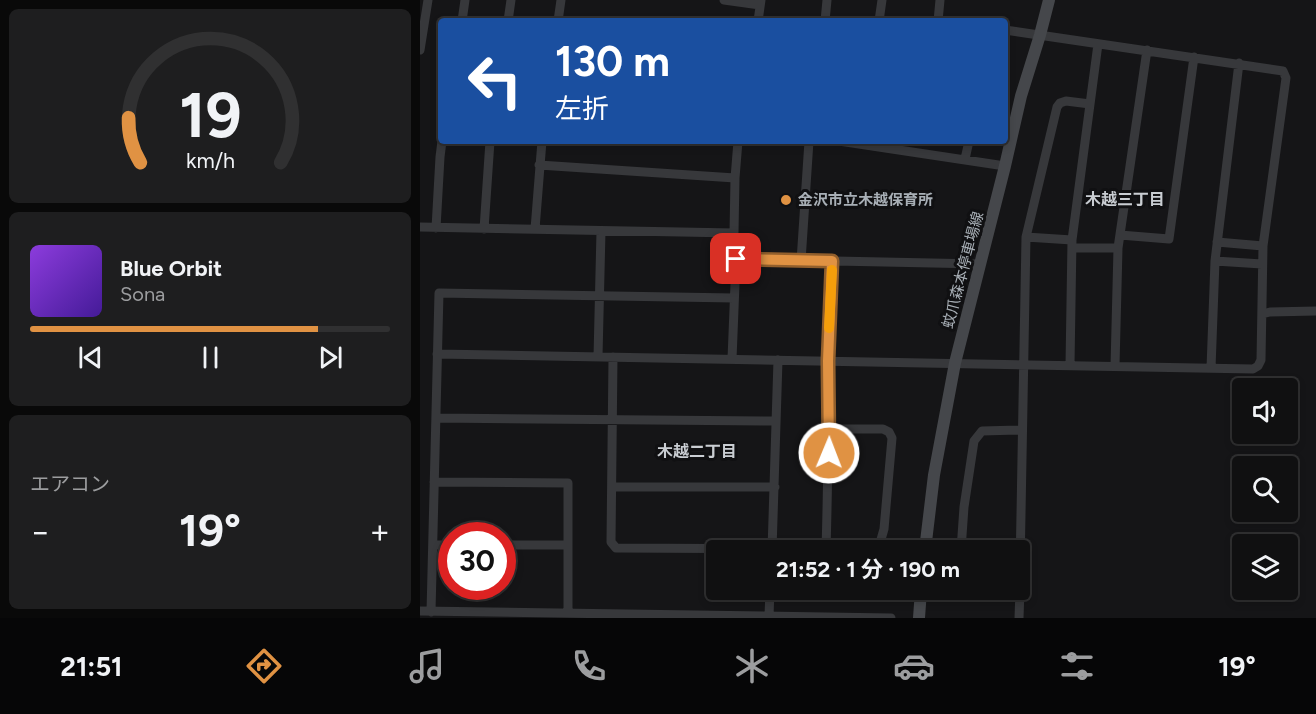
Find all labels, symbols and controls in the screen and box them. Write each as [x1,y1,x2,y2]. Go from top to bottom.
text: 130 m [555,36,670,87]
icon: left [456,42,534,120]
text: 19 [179,78,241,153]
text: 左折 [555,92,609,125]
text: km/h [186,148,234,173]
district label: 木越三丁目 [1085,190,1165,209]
place label: 金沢市立木越保育所 [798,191,933,209]
marker: 金沢市立木越保育所 [779,193,793,207]
street label: 蚊爪森本停車場線 [939,210,987,330]
pin [710,233,761,284]
icon: arrive [719,242,752,275]
text: Blue Orbit [120,255,222,282]
text: Sona [120,282,165,306]
icon: previous [74,341,107,374]
icon: pause [194,341,227,374]
icon: next [314,341,347,374]
map controls [1232,378,1298,600]
button: sound [1232,378,1298,444]
position arrow [797,421,861,485]
district label: 木越二丁目 [657,442,737,461]
button: search [1232,456,1298,522]
text: エアコン [30,472,110,496]
text: 19° [179,503,241,557]
text: − [30,512,51,551]
text: + [369,512,390,551]
speed limit sign: 30 [438,522,516,600]
button: layers [1232,534,1298,600]
text: 21:52 · 1 分 · 190 m [776,556,960,583]
icon: directions [243,645,285,687]
icon: music [406,645,448,687]
icon: phone [568,645,610,687]
icon: climate [731,645,773,687]
icon: car [893,645,935,687]
icon: filters [1056,645,1098,687]
text: 21:51 [60,650,123,683]
text: 19° [1218,650,1256,683]

